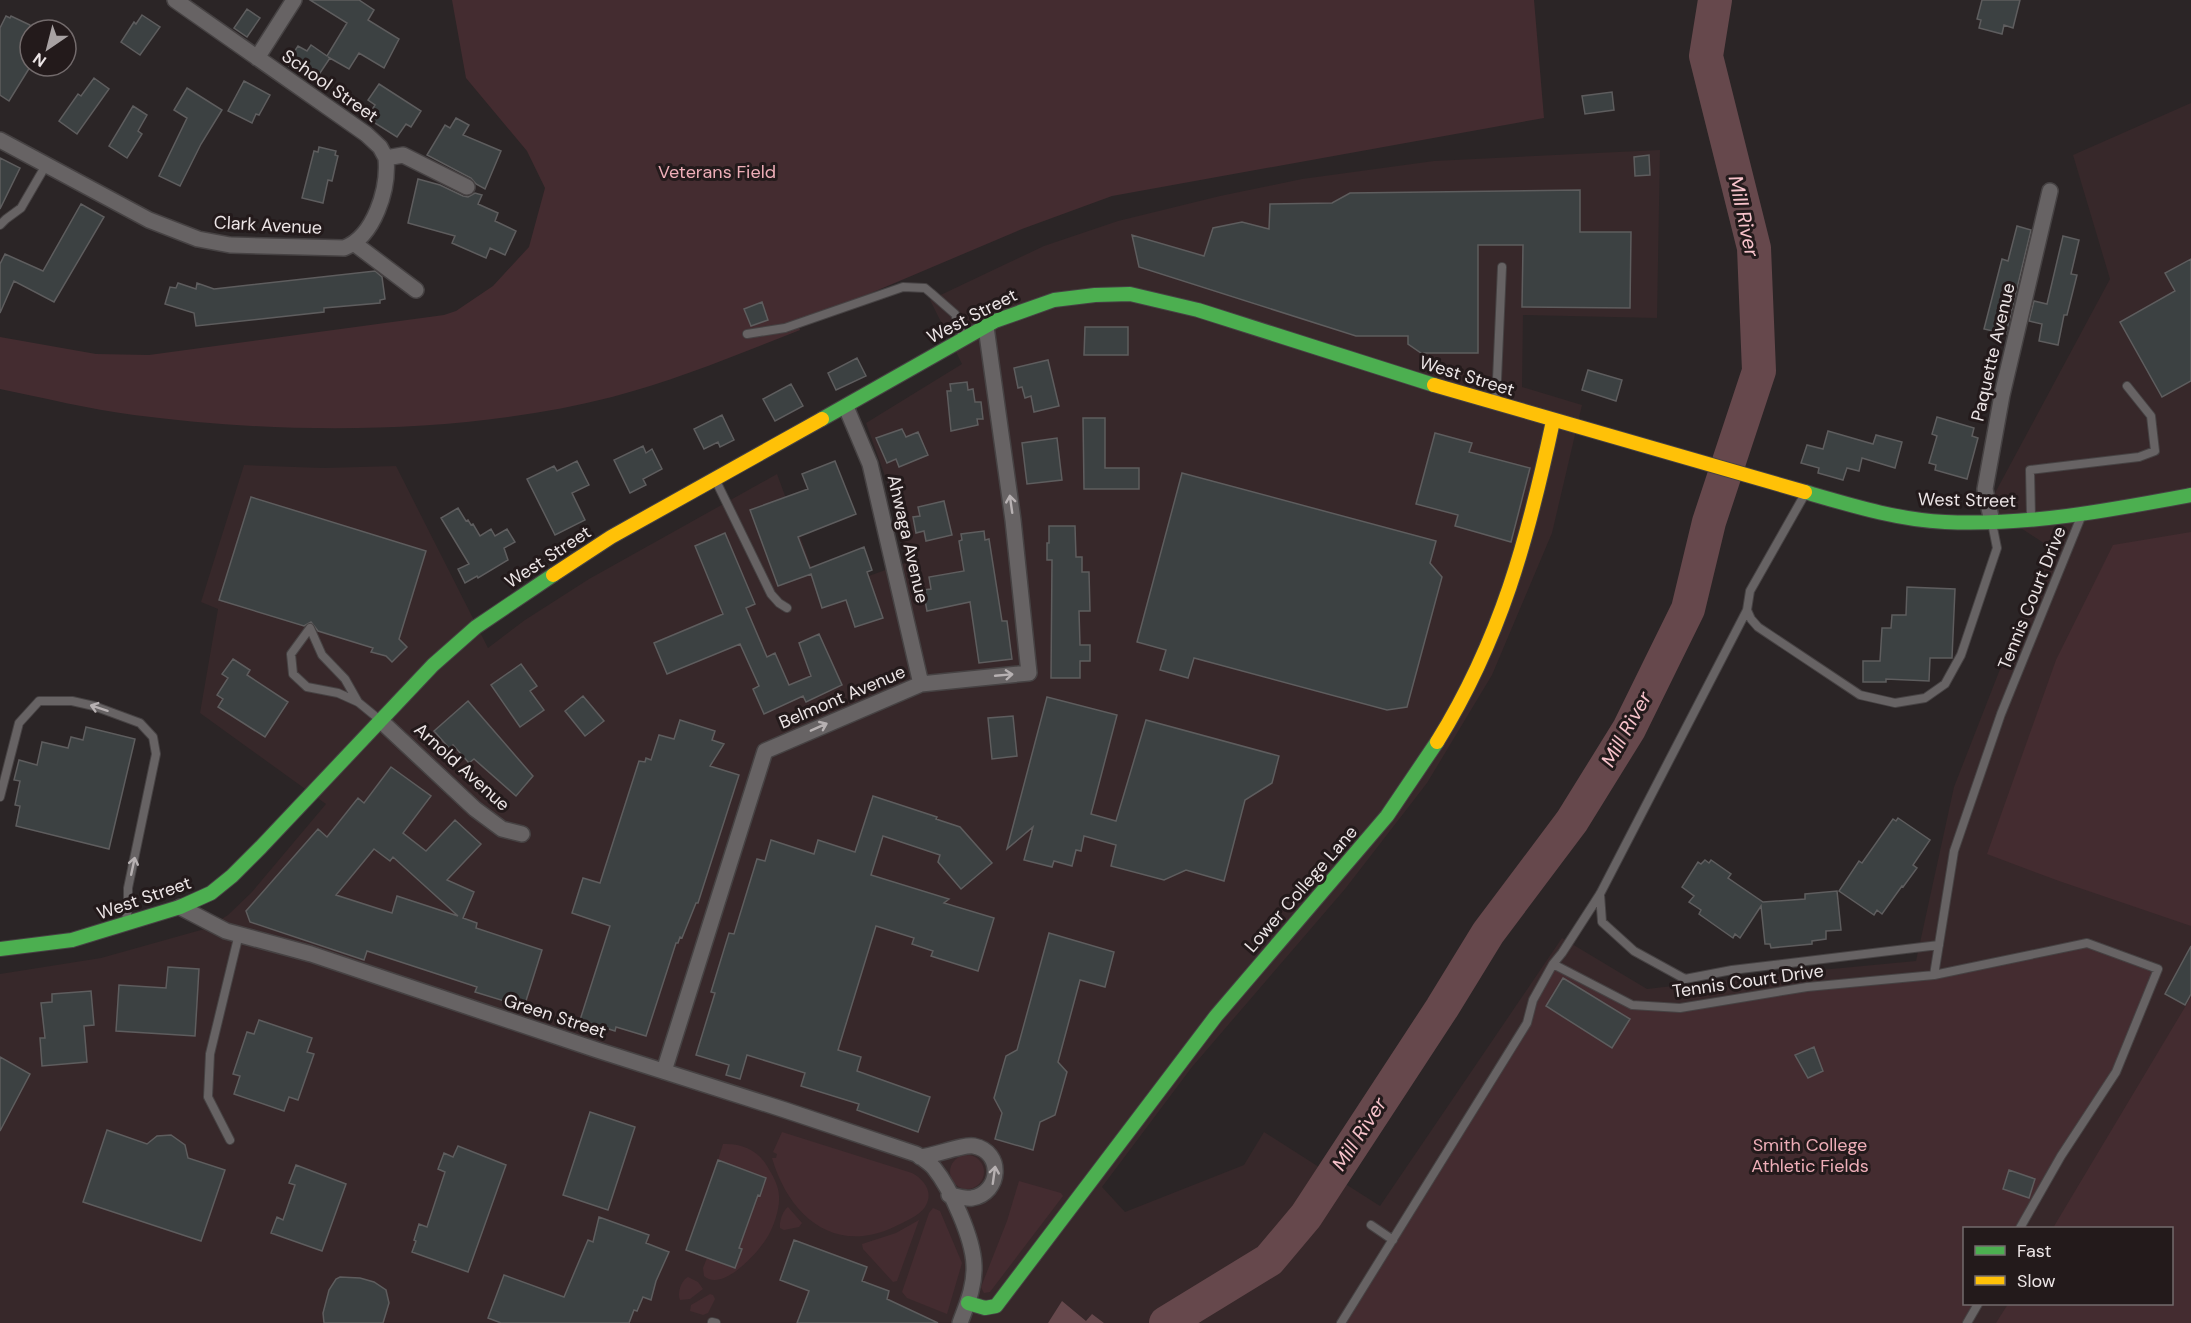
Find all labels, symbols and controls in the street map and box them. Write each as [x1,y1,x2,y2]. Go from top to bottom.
north arrow [18,18,78,78]
street label: School Street [277,44,383,128]
text: N [29,48,50,72]
park label: Veterans Field [658,160,776,184]
water label: Mill River [1723,173,1765,260]
street label: Clark Avenue [213,210,323,240]
street label: Paquette Avenue [1965,280,2021,424]
street label: West Street [923,283,1021,349]
street label: West Street [1417,350,1517,402]
street label: Ahwaga Avenue [882,472,934,606]
street label: West Street [1918,487,2016,513]
one-way arrow [1006,495,1017,514]
street label: West Street [500,520,596,594]
street label: Tennis Court Drive [1992,523,2072,673]
street label: Belmont Avenue [775,660,909,734]
one-way arrow [994,669,1014,680]
water label: Mill River [1595,686,1658,771]
one-way arrow [90,702,109,713]
street label: Arnold Avenue [409,718,515,816]
one-way arrow [809,721,827,732]
street label: Lower College Lane [1239,820,1363,958]
one-way arrow [127,857,139,876]
street label: West Street [94,871,194,925]
street label: Tennis Court Drive [1671,959,1825,1003]
street label: Green Street [501,988,609,1044]
water label: Mill River [1326,1092,1393,1176]
park label: Smith College Athletic Fields [1751,1133,1869,1178]
one-way arrow [988,1166,999,1185]
legend [1963,1227,2173,1305]
text: Fast [2017,1239,2052,1263]
text: Slow [2017,1269,2056,1293]

